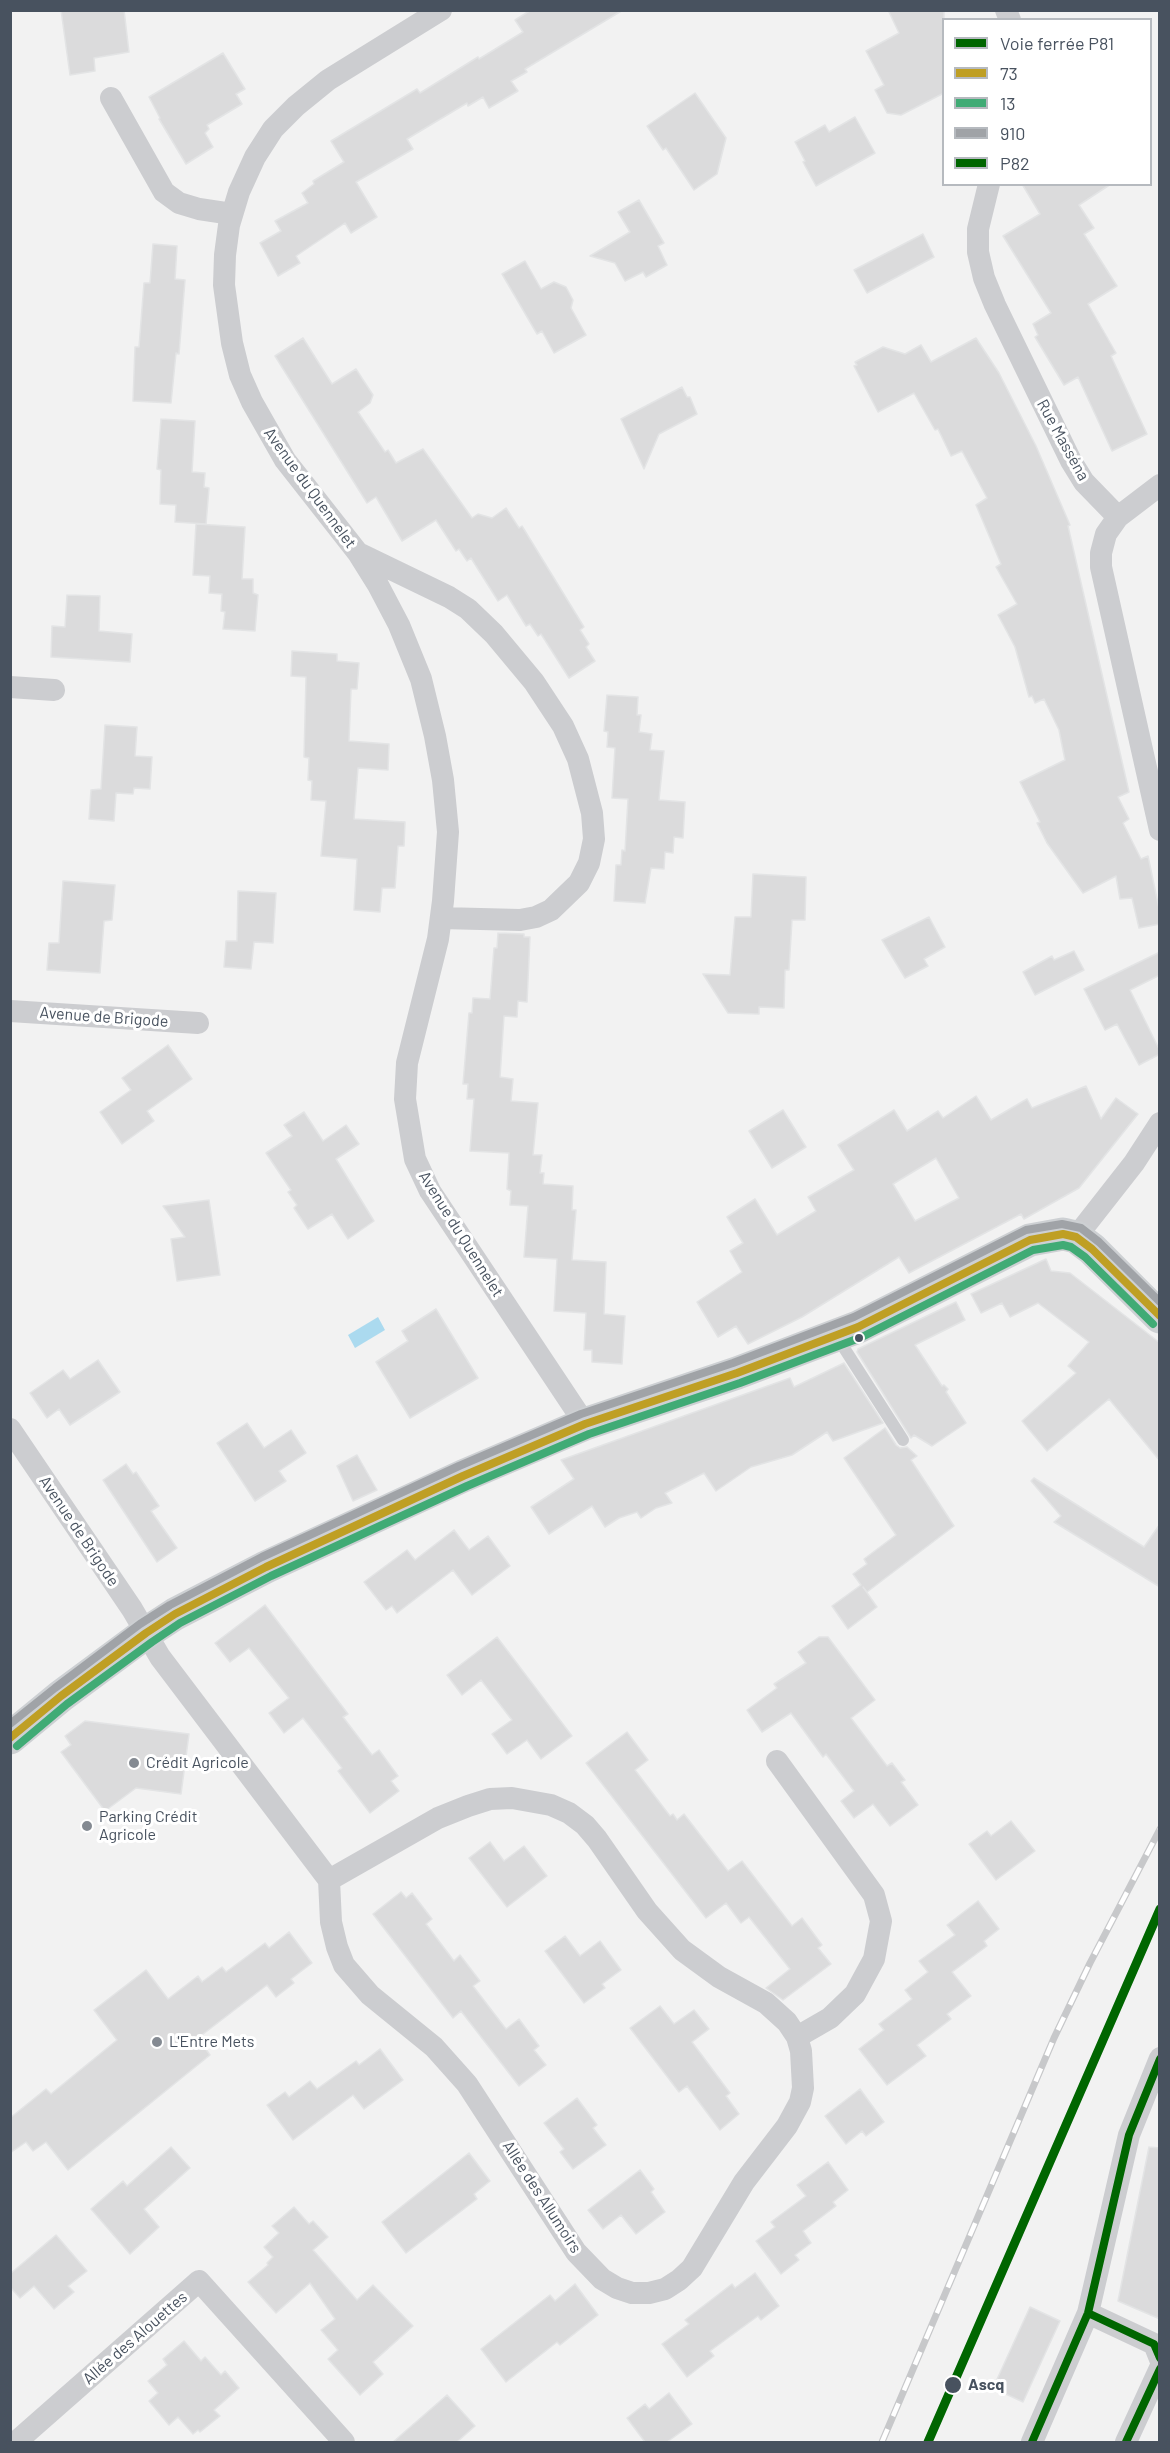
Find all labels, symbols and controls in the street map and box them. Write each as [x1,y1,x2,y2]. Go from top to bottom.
legend [942,18,1152,186]
text: Voie ferrée P81 [1000,32,1114,54]
text: 73 [1000,62,1018,84]
text: 13 [1000,92,1016,114]
text: 910 [1000,122,1026,144]
text: P82 [1000,152,1030,174]
street label: Rue Masséna [1033,396,1093,484]
street label: Avenue du Quennelet [260,424,360,552]
street label: Avenue de Brigode [39,1003,169,1031]
street label: Avenue du Quennelet [415,1168,507,1300]
unlabelled marker [853,1332,865,1344]
street label: Avenue de Brigode [35,1472,123,1590]
place label: Crédit Agricole [146,1753,249,1773]
marker: Crédit Agricole [127,1756,141,1770]
place label: Parking Crédit Agricole [99,1807,198,1845]
marker: Parking Crédit Agricole [80,1819,94,1833]
place label: L'Entre Mets [169,2032,255,2052]
marker: L'Entre Mets [150,2035,164,2049]
street label: Allée des Allumoirs [498,2137,586,2257]
street label: Allée des Alouettes [79,2287,191,2389]
marker: Ascq [943,2375,963,2395]
place label: Ascq [968,2375,1004,2395]

